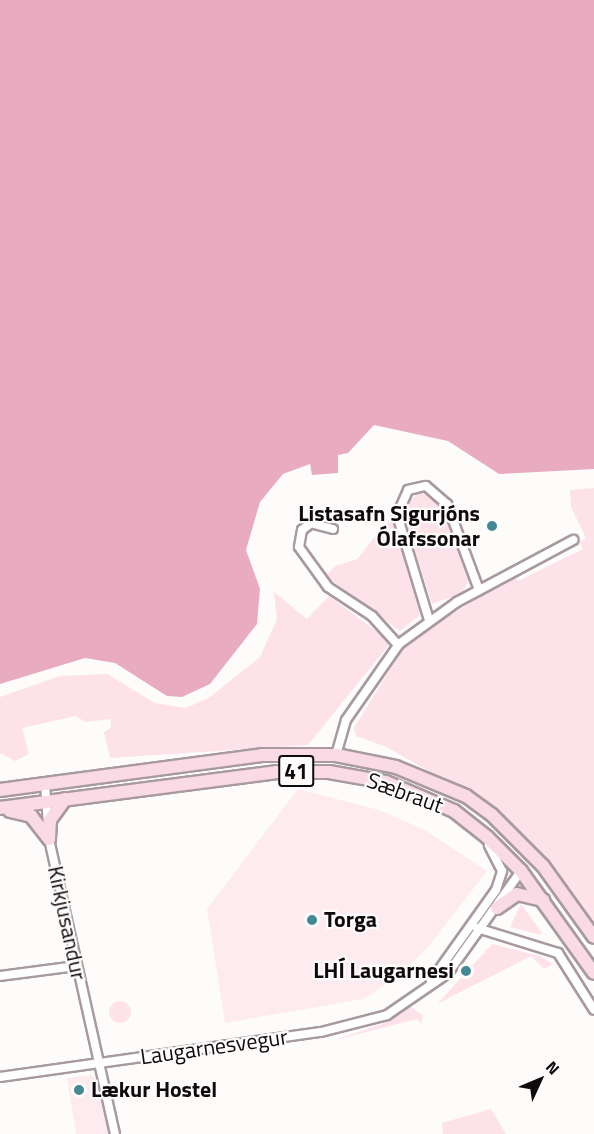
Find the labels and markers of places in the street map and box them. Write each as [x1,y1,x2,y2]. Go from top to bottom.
place label: Listasafn Sigurjóns Ólafssonar [298,500,480,552]
marker: Listasafn Sigurjóns Ólafssonar [485,519,499,533]
place label: Torga [324,907,377,933]
marker: Torga [305,913,319,927]
place label: LHÍ Laugarnesi [313,958,454,984]
marker: LHÍ Laugarnesi [459,964,473,978]
place label: Lækur Hostel [91,1077,217,1103]
marker: Lækur Hostel [72,1083,86,1097]

